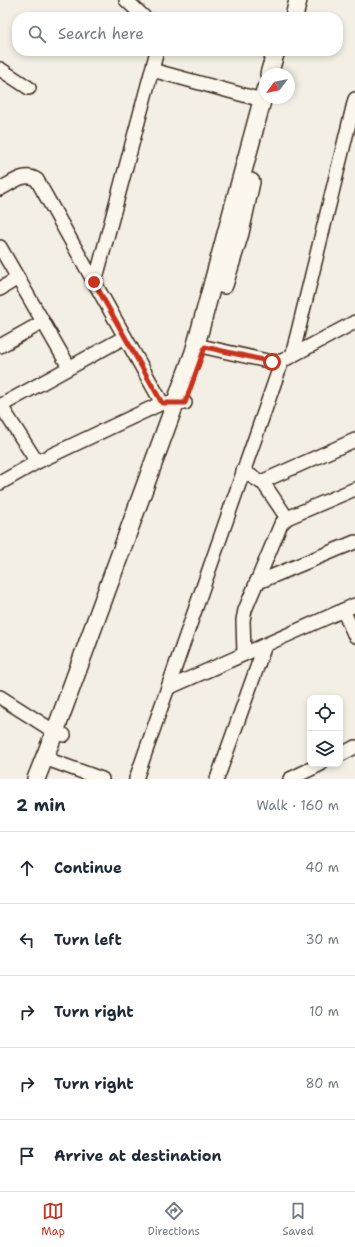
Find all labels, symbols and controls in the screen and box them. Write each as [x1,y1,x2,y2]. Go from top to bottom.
search box [12,12,343,56]
icon: search [26,23,48,45]
text: Search here [58,24,144,44]
north arrow [259,68,295,104]
route end [85,273,103,291]
route start [263,353,281,371]
map controls [307,695,343,767]
button: locate [307,695,343,731]
button: layers [307,731,343,767]
text: 2 min [16,794,66,816]
text: Walk · 160 m [257,797,339,814]
icon: ahead [16,857,38,879]
text: Continue [54,858,122,878]
text: 40 m [305,859,339,876]
icon: left [16,929,38,951]
text: Turn left [54,930,122,950]
text: 30 m [305,931,339,948]
icon: right [16,1001,38,1023]
text: Turn right [54,1002,134,1022]
text: 10 m [309,1003,339,1020]
icon: right [16,1073,38,1095]
text: Turn right [54,1074,134,1094]
text: 80 m [305,1075,339,1092]
icon: arrive [16,1145,38,1167]
text: Arrive at destination [54,1146,222,1166]
tab: Map [41,1200,65,1239]
tab: Directions [147,1200,200,1239]
tab: Saved [282,1200,314,1239]

